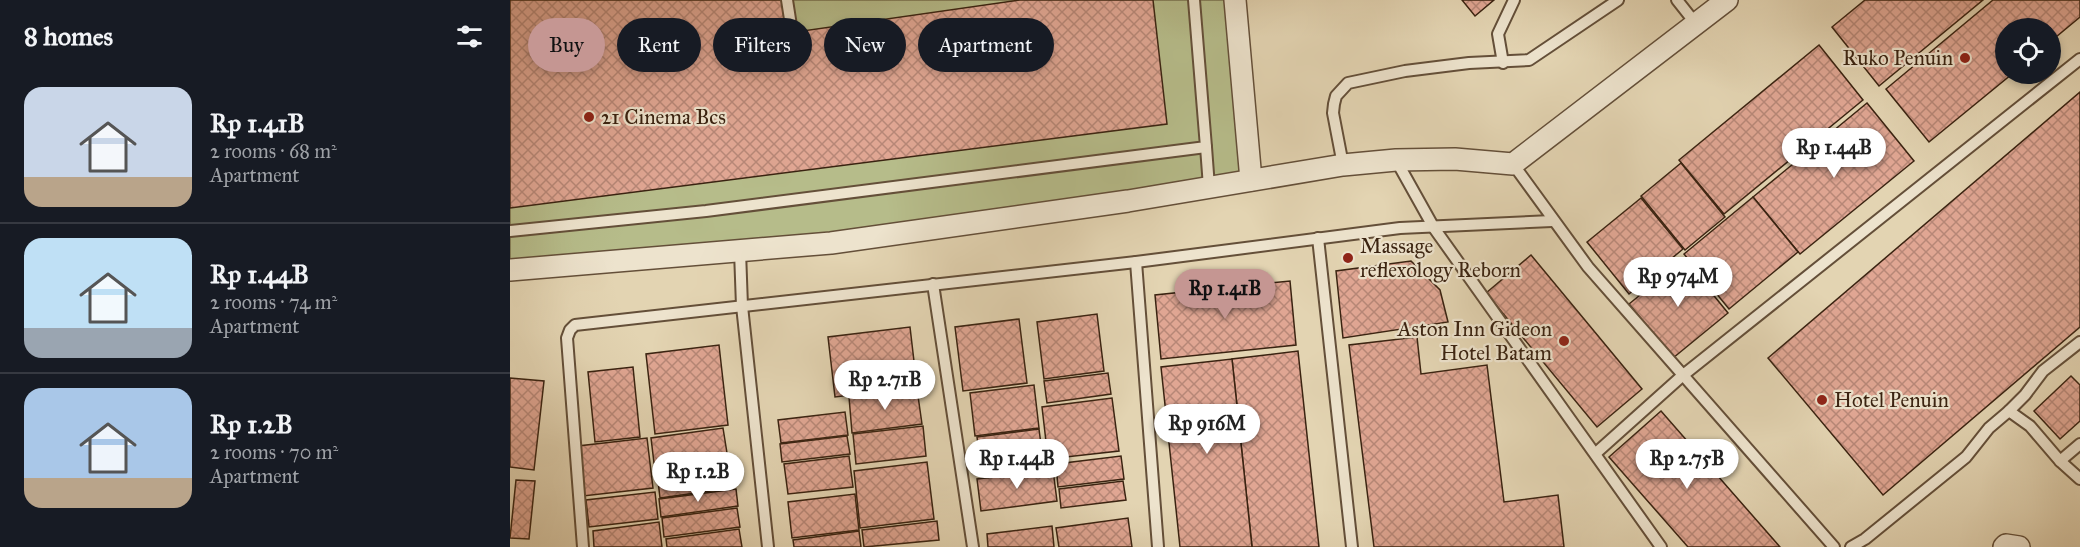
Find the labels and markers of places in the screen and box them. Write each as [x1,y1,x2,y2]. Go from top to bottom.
place label: Ruko Penuin [1843,45,1953,71]
marker: Ruko Penuin [1958,51,1972,65]
place label: 21 Cinema Bcs [601,104,726,130]
marker: 21 Cinema Bcs [582,110,596,124]
pin: Rp 1.44B [1772,128,1896,179]
place label: Massage reflexology Reborn [1360,233,1521,283]
marker: Massage reflexology Reborn [1341,251,1355,265]
pin: Rp 974M [1623,257,1733,308]
pin: Rp 1.41B [1163,269,1287,320]
place label: Aston Inn Gideon Hotel Batam [1396,316,1552,366]
marker: Aston Inn Gideon Hotel Batam [1557,334,1571,348]
pin: Rp 2.71B [823,360,947,411]
place label: Hotel Penuin [1834,387,1949,413]
marker: Hotel Penuin [1815,393,1829,407]
pin: Rp 916M [1152,404,1262,455]
pin: Rp 1.44B [955,439,1079,490]
pin: Rp 2.75B [1625,439,1749,490]
pin: Rp 1.2B [643,452,753,503]

